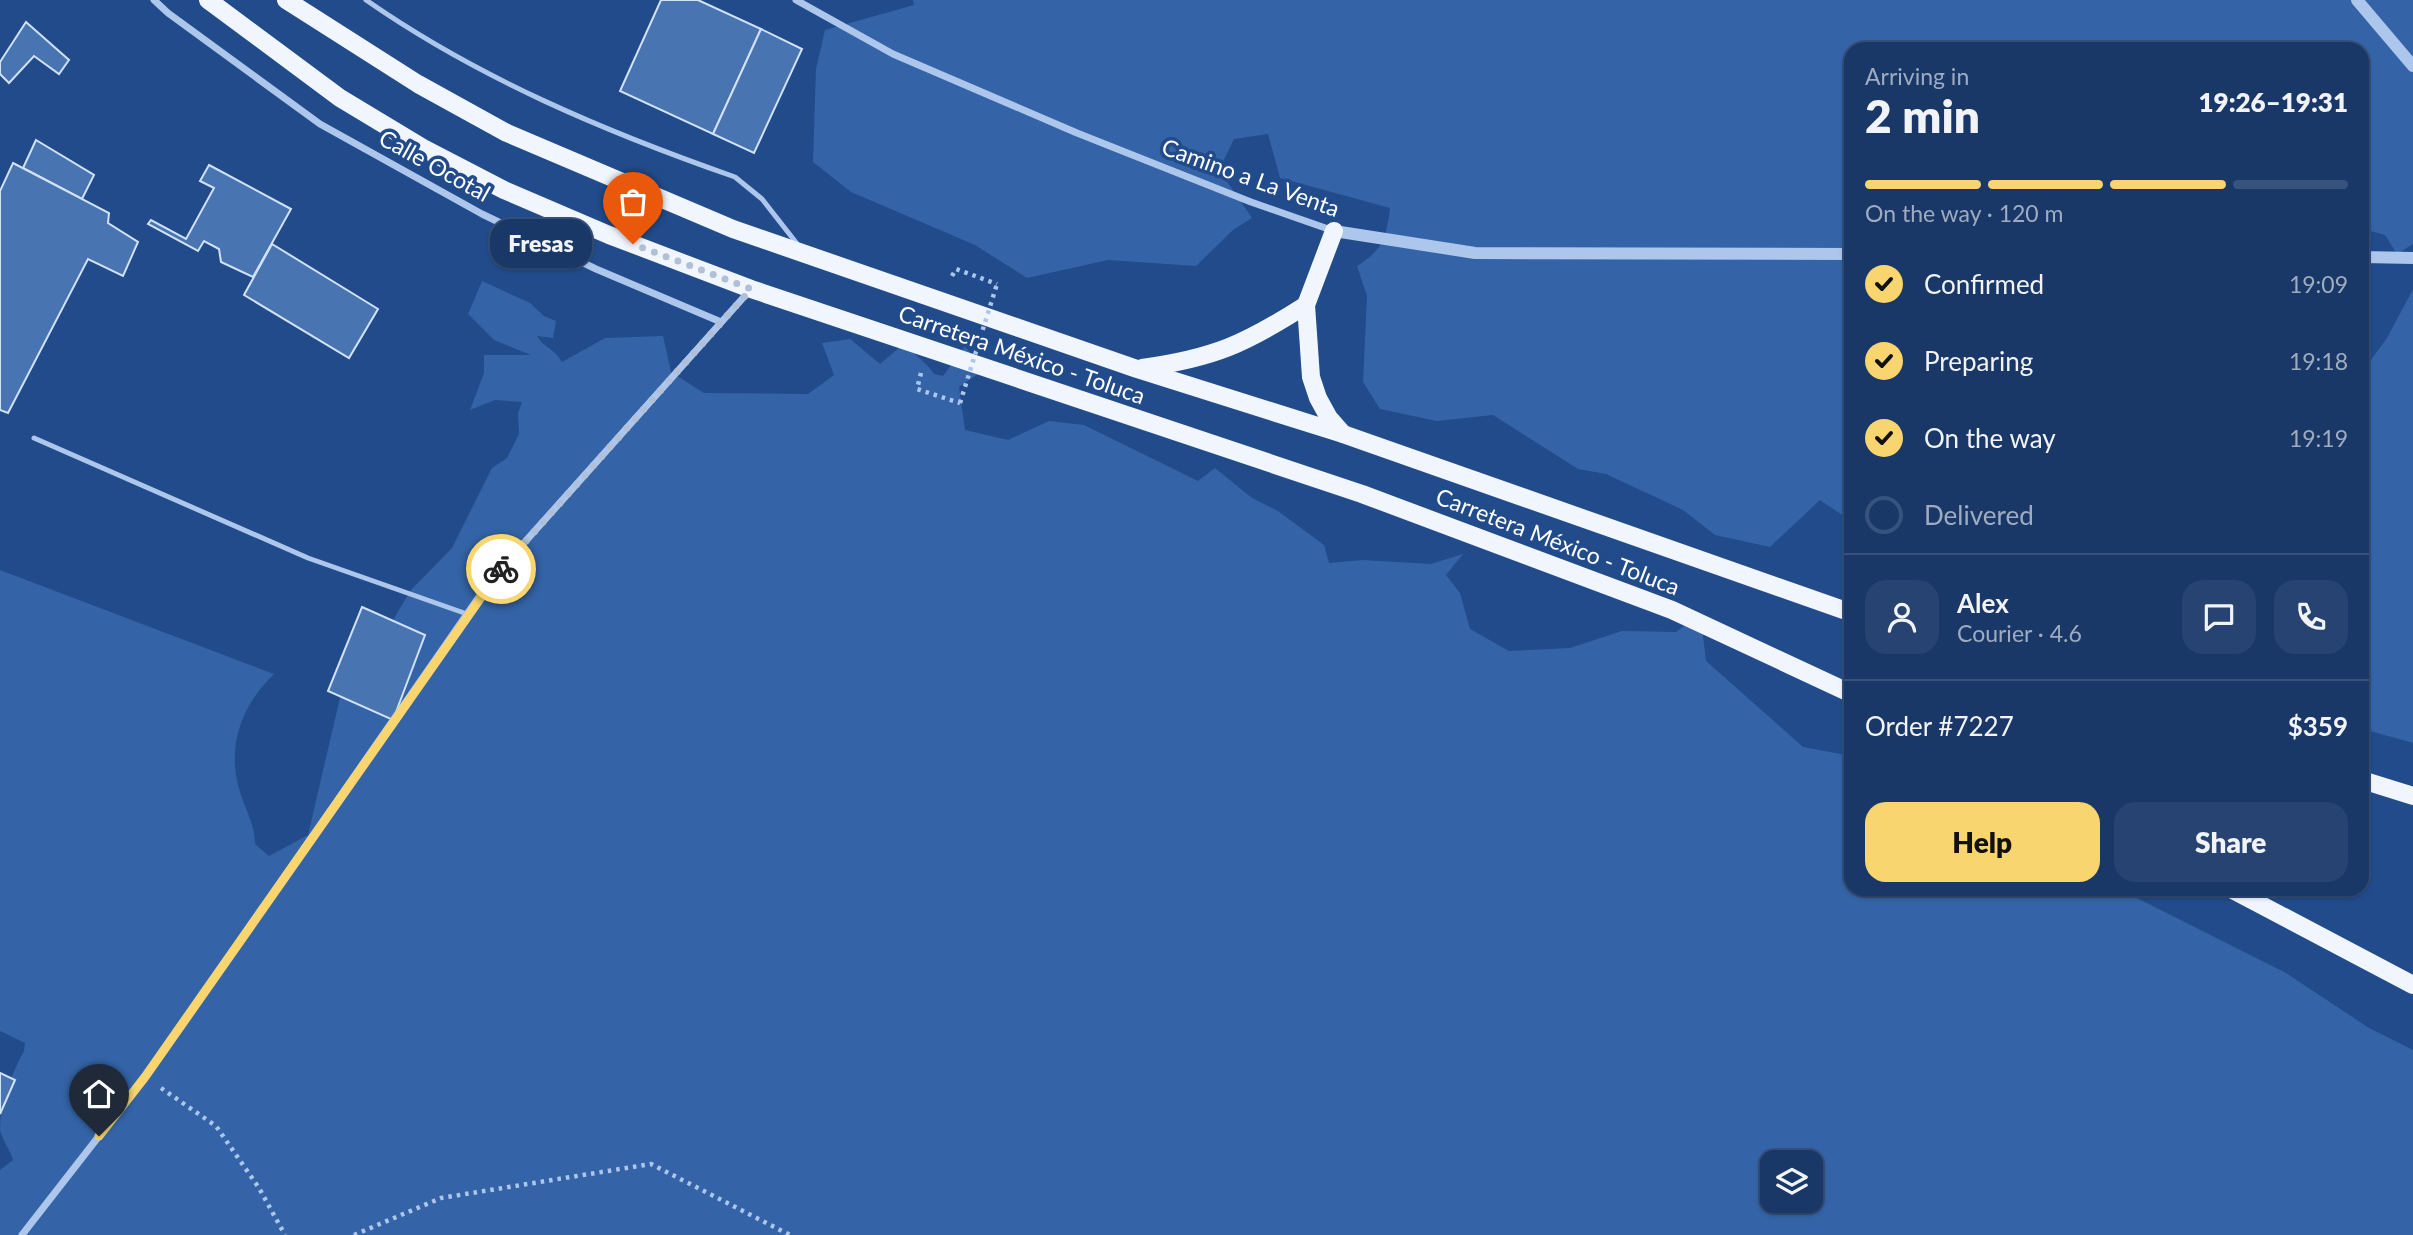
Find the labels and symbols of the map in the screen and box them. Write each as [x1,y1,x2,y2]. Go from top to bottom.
street label: Calle Ocotal [375,123,495,207]
street label: Camino a La Venta [1158,132,1344,222]
pin [603,172,663,244]
callout: Fresas [490,219,591,268]
street label: Carretera México - Toluca [895,299,1149,409]
street label: Carretera México - Toluca [1432,482,1684,600]
courier [466,534,536,604]
pin [69,1064,129,1136]

